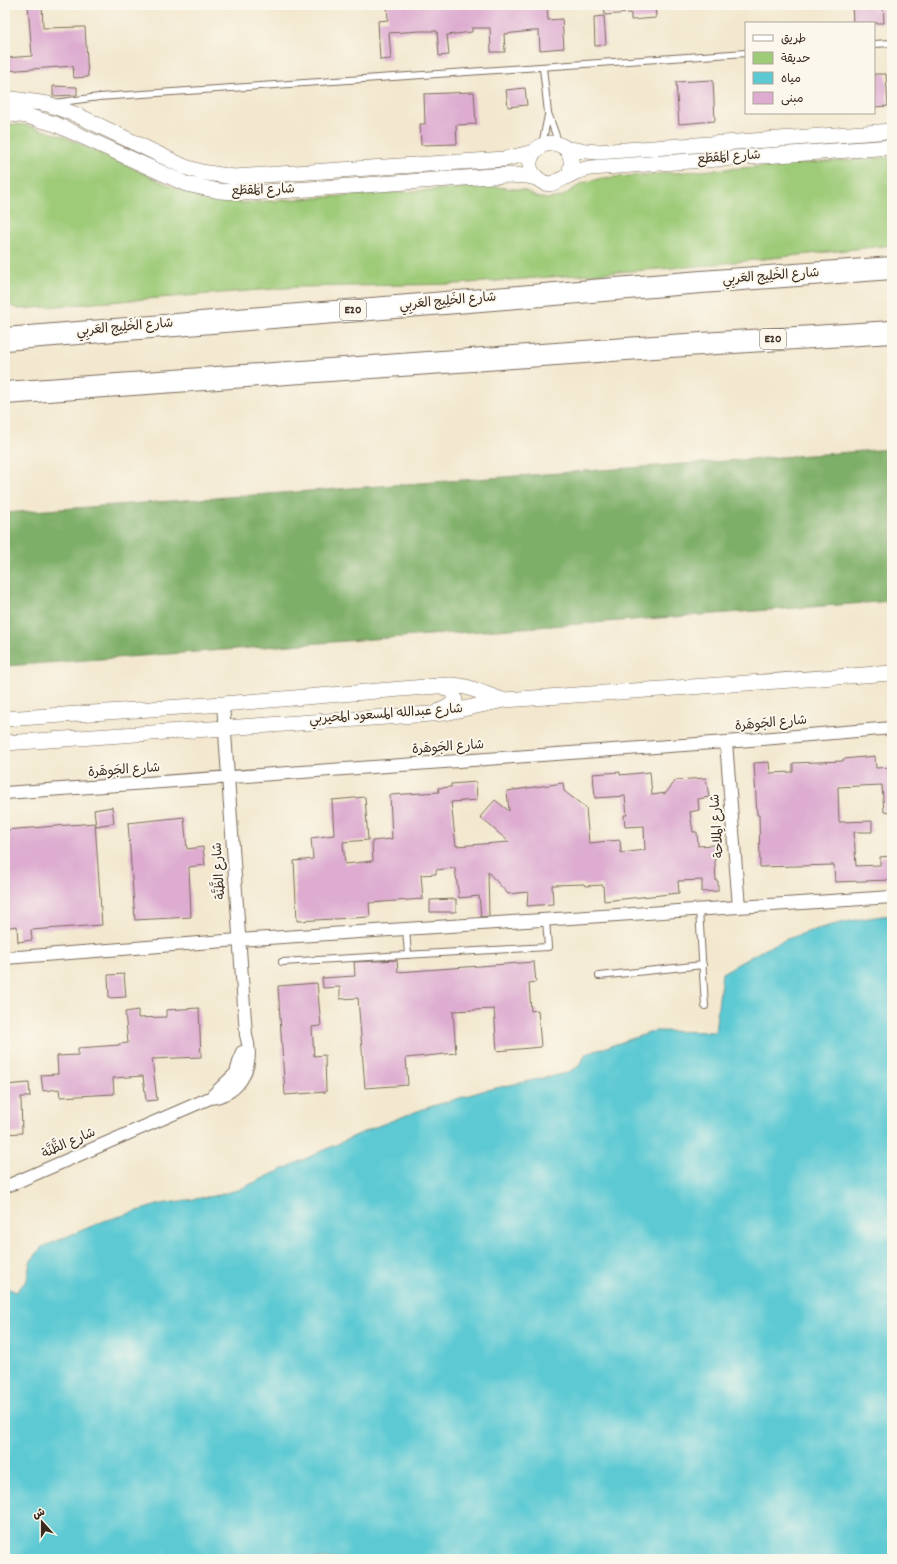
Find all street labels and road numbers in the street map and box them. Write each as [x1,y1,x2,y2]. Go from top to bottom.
street label: شارع المَقطَع [697,146,761,170]
street label: شارع المَقطَع [231,180,295,202]
street label: شارع الخَلِيج العَربِي [722,264,820,290]
street label: شارع الخَلِيج العَربِي [399,288,497,316]
road number: E20 [340,300,366,320]
street label: شارع الخَلِيج العَربِي [76,314,174,342]
road number: E20 [760,329,786,349]
street label: شارع عبدالله المسعود المحيربي [309,700,463,730]
street label: شارع الجَوهَرة [734,711,808,737]
street label: شارع الجَوهَرة [411,736,485,760]
street label: شارع الجَوهَرة [87,759,161,783]
street label: شارع المِلاحة [706,793,730,859]
street label: شارع الظَّنَّة [206,842,231,900]
street label: شارع الظَّنَّة [38,1121,99,1164]

